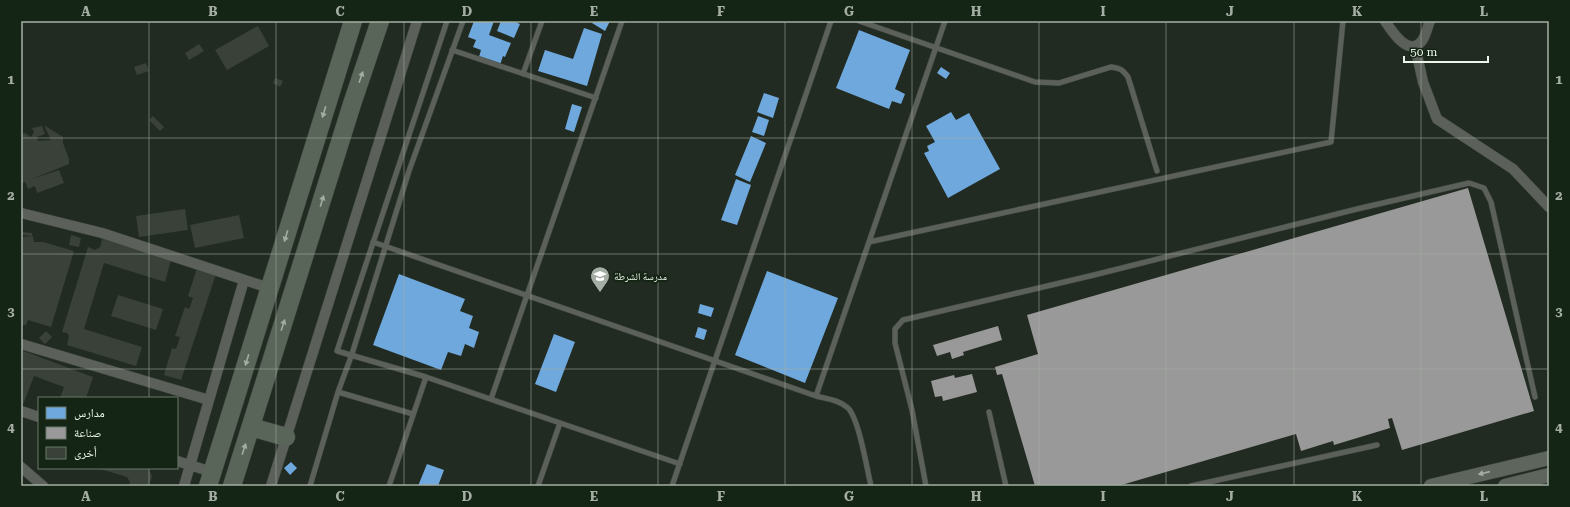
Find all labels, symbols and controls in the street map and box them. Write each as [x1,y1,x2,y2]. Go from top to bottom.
text: A [81,4,91,19]
text: B [208,4,218,19]
text: C [335,4,345,19]
text: D [462,4,472,19]
text: E [590,4,598,19]
text: F [717,4,725,19]
text: G [844,4,854,19]
text: H [971,4,982,19]
text: I [1100,4,1106,19]
text: J [1226,4,1234,19]
text: K [1352,4,1363,19]
text: L [1480,4,1488,19]
scale bar [1404,38,1488,64]
text: 50 m [1410,45,1437,59]
one-way arrow [358,71,364,83]
text: 1 [7,72,15,87]
text: 1 [1555,72,1563,87]
one-way arrow [321,106,327,118]
text: 2 [7,188,15,203]
text: 2 [1555,188,1563,203]
one-way arrow [319,195,325,207]
one-way arrow [282,230,288,242]
school or university icon: مدرسة الشرطة [589,265,611,293]
place label: مدرسة الشرطة [614,271,668,282]
text: 3 [7,304,15,319]
text: 3 [1555,304,1563,319]
one-way arrow [280,319,286,331]
one-way arrow [244,354,250,366]
legend [38,397,178,469]
text: مدارس [74,406,105,420]
text: 4 [7,420,15,435]
text: 4 [1555,420,1563,435]
text: صناعة [74,426,101,440]
one-way arrow [241,442,247,454]
text: أخرى [74,446,97,460]
one-way arrow [1478,471,1490,477]
text: A [81,489,91,504]
text: B [208,489,218,504]
text: C [335,489,345,504]
text: D [462,489,472,504]
text: E [590,489,598,504]
text: F [717,489,725,504]
text: G [844,489,854,504]
text: H [971,489,982,504]
text: I [1100,489,1106,504]
text: J [1226,489,1234,504]
text: K [1352,489,1363,504]
text: L [1480,489,1488,504]

